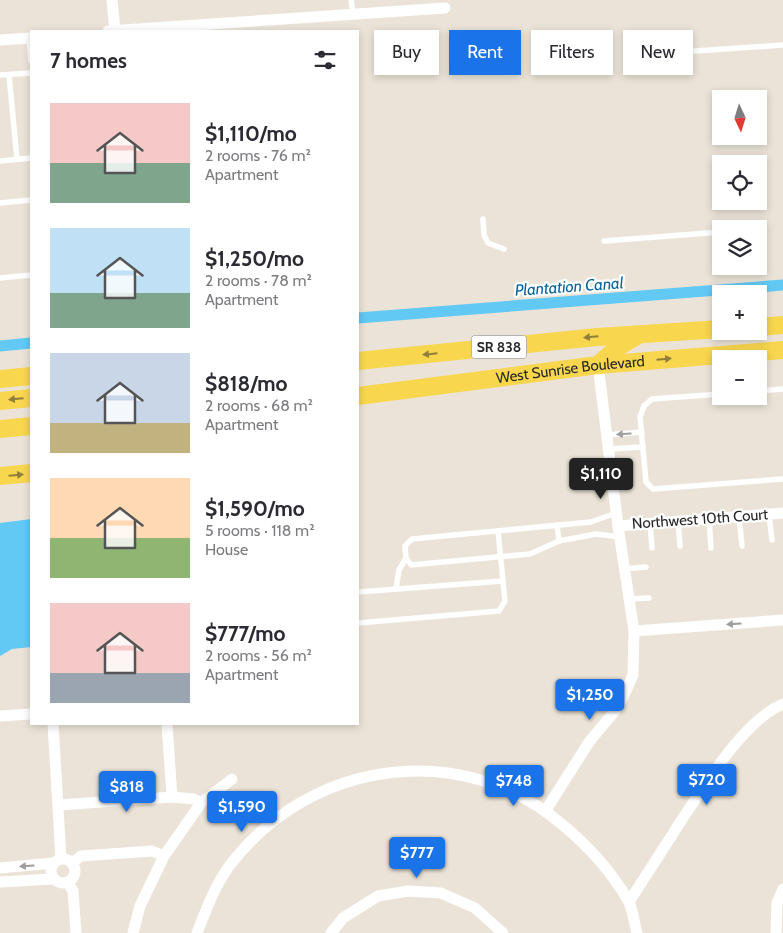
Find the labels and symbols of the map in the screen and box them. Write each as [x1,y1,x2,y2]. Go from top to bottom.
north arrow [712,90,768,145]
water label: Plantation Canal [514,273,624,300]
one-way arrow [583,334,599,342]
road number: SR 838 [472,336,526,358]
one-way arrow [421,350,437,358]
street label: West Sunrise Boulevard [495,352,645,387]
one-way arrow [656,355,672,363]
one-way arrow [7,395,23,403]
one-way arrow [616,430,632,438]
pin: $1,110 [560,458,642,500]
one-way arrow [8,470,24,478]
street label: Northwest 10th Court [631,505,769,533]
one-way arrow [726,620,742,628]
pin: $1,250 [549,678,631,721]
pin: $748 [484,764,544,807]
pin: $720 [677,764,737,806]
pin: $818 [97,770,157,813]
pin: $1,590 [201,790,283,833]
pin: $777 [387,836,447,879]
one-way arrow [18,862,34,870]

